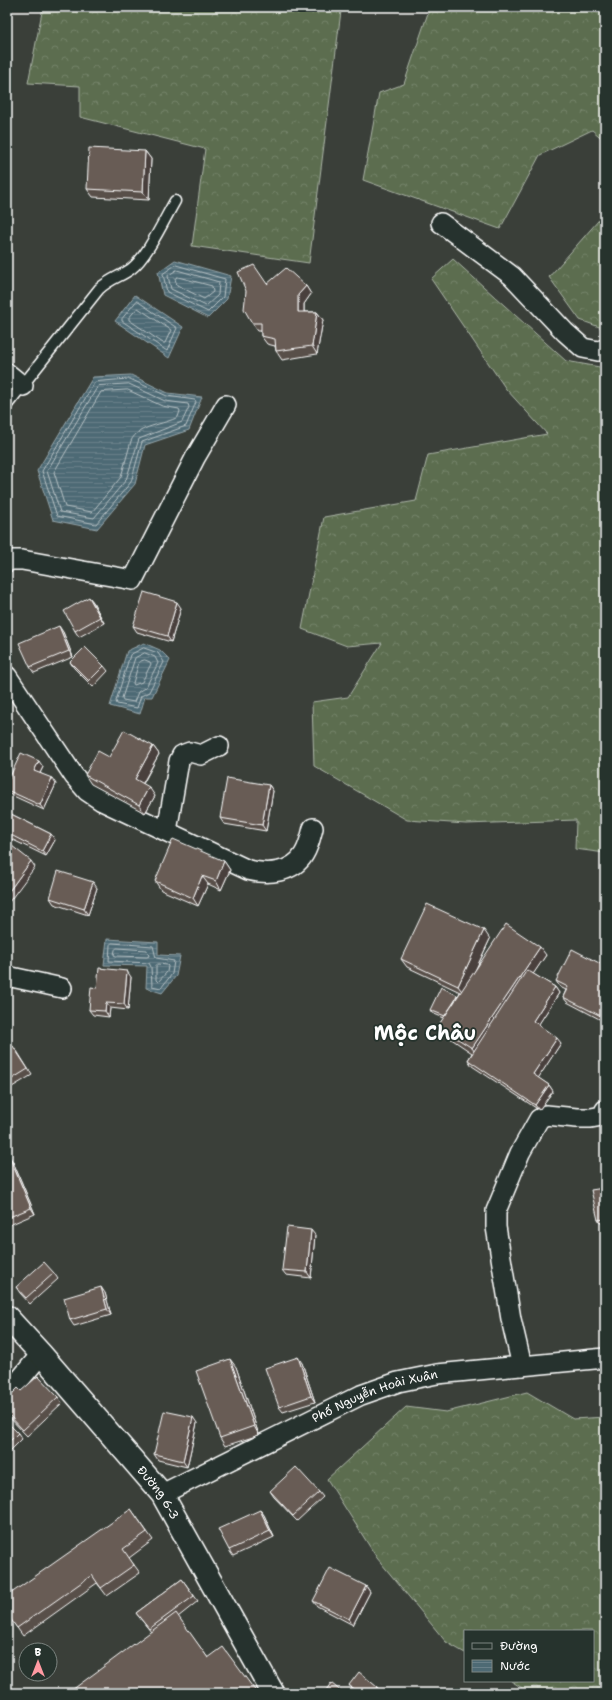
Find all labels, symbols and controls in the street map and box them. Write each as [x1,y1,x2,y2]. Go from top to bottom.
district label: Mộc Châu [374,1020,476,1046]
street label: Phố Nguyễn Hoài Xuân [309,1366,439,1426]
street label: Đường 6-3 [133,1463,183,1522]
legend [464,1630,594,1682]
text: Đường [500,1638,538,1654]
north arrow [18,1642,58,1682]
text: B [35,1645,42,1660]
text: Nước [500,1658,530,1674]

